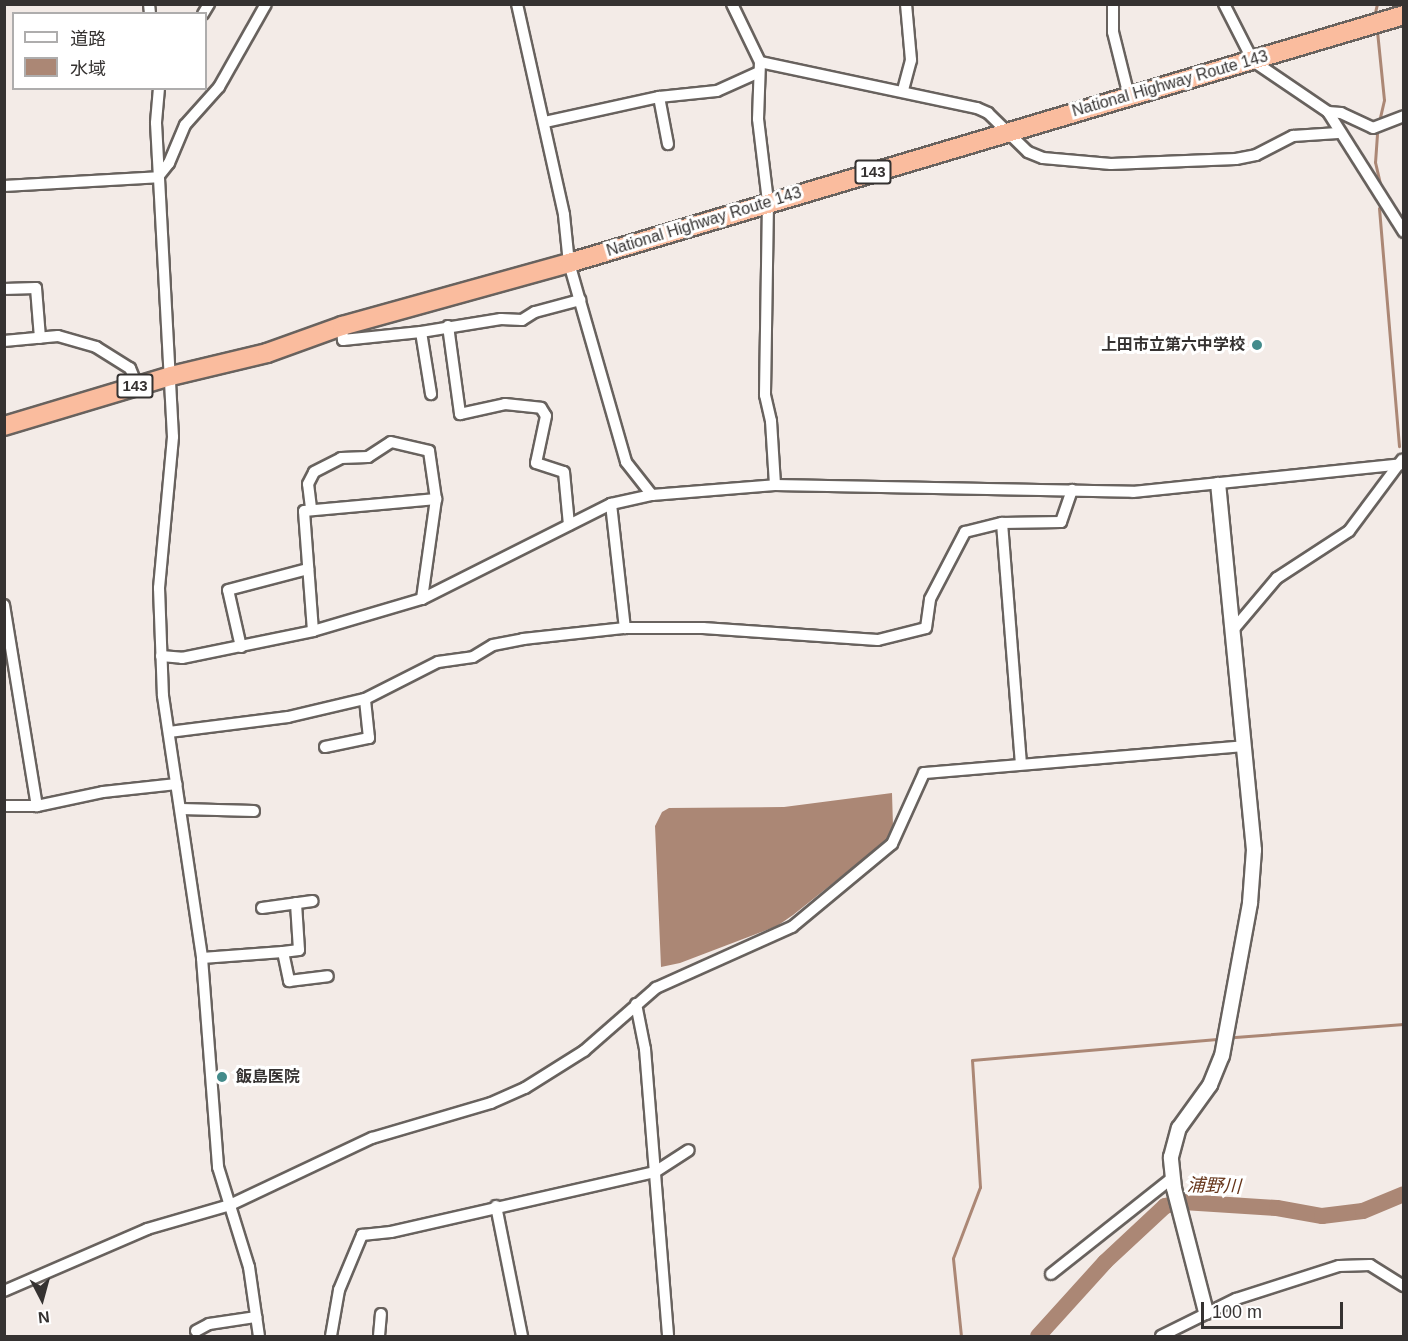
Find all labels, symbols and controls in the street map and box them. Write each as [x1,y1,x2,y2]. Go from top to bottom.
legend [12,12,207,90]
text: 道路 [70,29,106,49]
street label: National Highway Route 143 [1070,47,1270,121]
text: 水域 [70,59,106,79]
road number: 143 [854,160,892,184]
street label: National Highway Route 143 [604,183,804,261]
place label: 上田市立第六中学校 [1101,335,1245,355]
marker: 上田市立第六中学校 [1250,338,1264,352]
road number: 143 [116,374,154,398]
place label: 飯島医院 [236,1067,300,1087]
marker: 飯島医院 [213,1068,231,1086]
water label: 浦野川 [1187,1174,1241,1198]
north arrow [12,1269,72,1329]
scale bar [1204,1290,1346,1328]
text: 100 m [1212,1302,1262,1322]
text: N [37,1308,51,1326]

